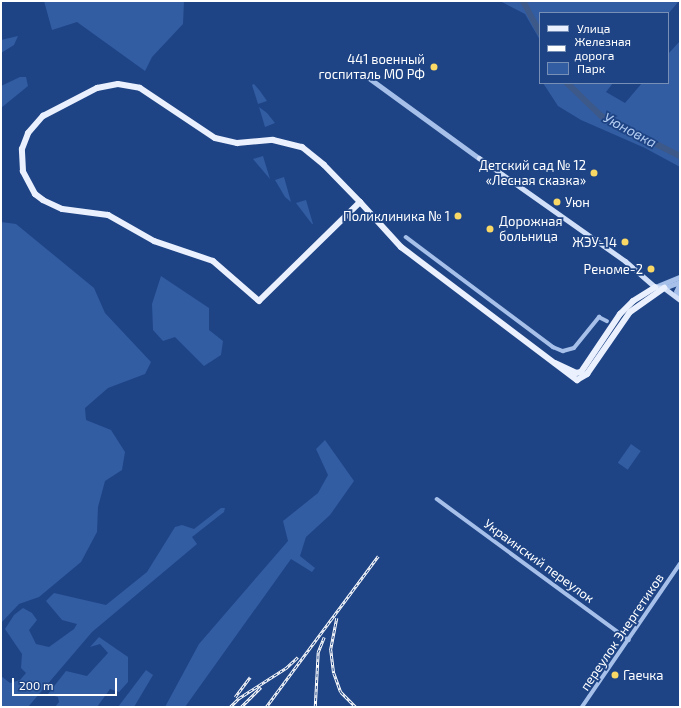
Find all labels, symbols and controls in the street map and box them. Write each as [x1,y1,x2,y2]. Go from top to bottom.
legend [539,12,669,84]
text: Улица [577,21,610,35]
text: Железная дорога [574,34,631,62]
place label: 441 военный госпиталь МО РФ [318,52,425,83]
marker: 441 военный госпиталь МО РФ [428,61,440,73]
text: Парк [577,61,605,75]
water label: Уюновка [601,109,659,151]
place label: Детский сад № 12 «Лесная сказка» [479,158,586,189]
marker: Детский сад № 12 «Лесная сказка» [589,168,599,178]
place label: Уюн [565,194,590,210]
marker: Уюн [552,197,562,207]
place label: Поликлиника № 1 [343,208,450,224]
marker: Поликлиника № 1 [453,211,463,221]
place label: Дорожная больница [499,214,562,245]
marker: Дорожная больница [484,223,496,235]
place label: ЖЭУ-14 [572,234,617,250]
marker: ЖЭУ-14 [620,237,630,247]
place label: Реноме-2 [584,261,643,277]
marker: Реноме-2 [646,264,656,274]
street label: Украинский переулок [481,516,597,606]
street label: переулок Энергетиков [577,570,667,694]
place label: Гаечка [623,667,663,683]
scale bar [14,670,119,696]
marker: Гаечка [610,670,620,680]
text: 200 m [19,678,53,692]

